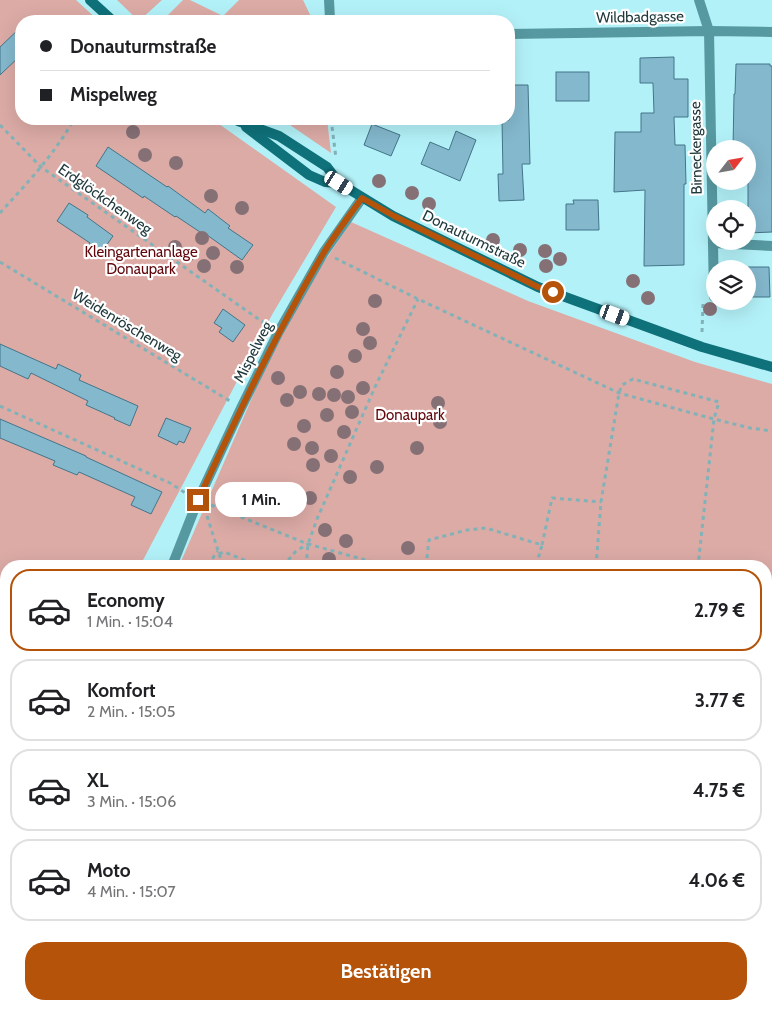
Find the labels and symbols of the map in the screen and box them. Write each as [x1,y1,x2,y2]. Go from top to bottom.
street label: Wildbadgasse [596,7,684,27]
street label: Birneckergasse [686,101,706,195]
north arrow [706,140,756,190]
street label: Erdglöckchenweg [55,160,156,238]
car [322,169,355,197]
street label: Donauturmstraße [419,206,529,272]
park label: Kleingartenanlage Donaupark [84,243,198,278]
route start [542,281,564,303]
street label: Weidenröschenweg [69,285,186,365]
car [598,303,631,327]
street label: Mispelweg [230,318,276,386]
park label: Donaupark [375,406,445,424]
callout: 1 Min. [216,482,308,518]
route end [187,489,209,511]

